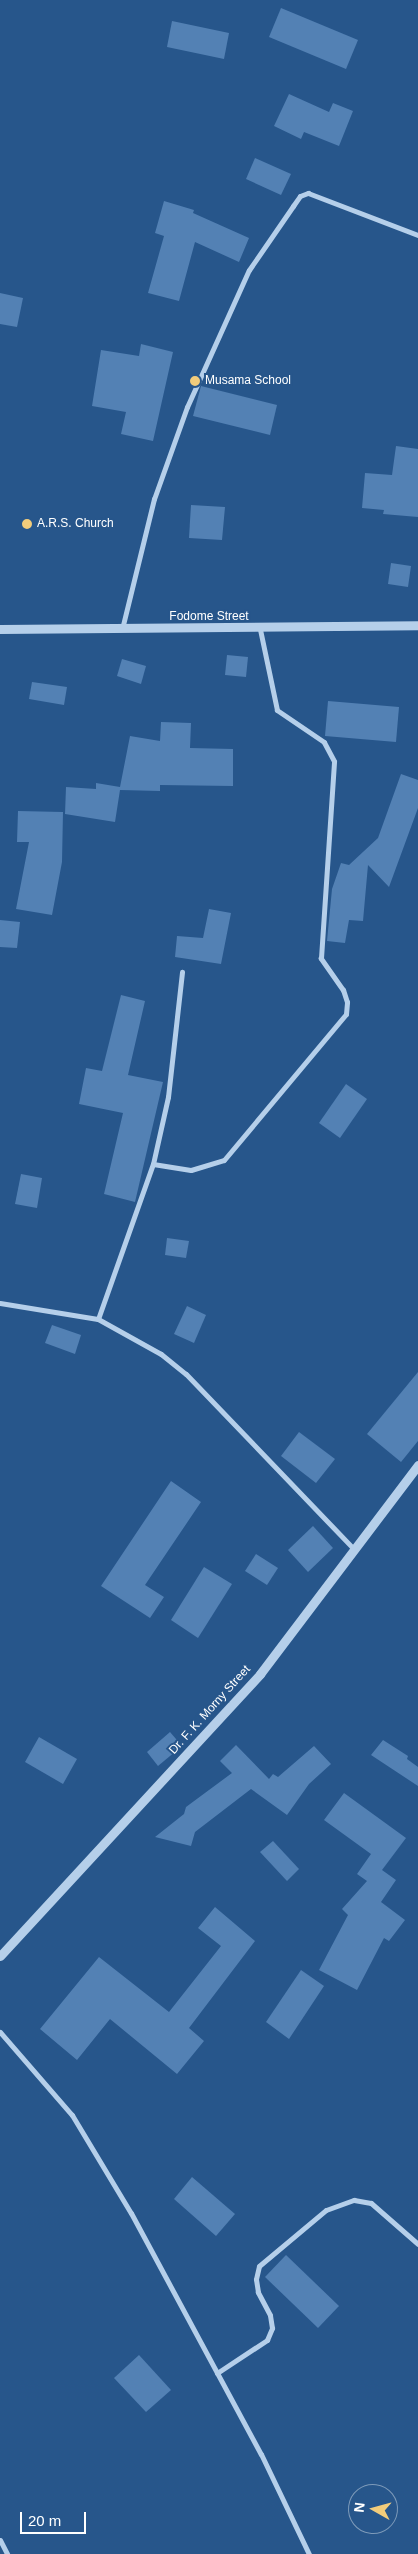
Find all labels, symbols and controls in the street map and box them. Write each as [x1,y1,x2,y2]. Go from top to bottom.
place label: Musama School [205,374,291,388]
marker: Musama School [189,375,201,387]
place label: A.R.S. Church [37,517,114,531]
marker: A.R.S. Church [21,518,33,530]
street label: Fodome Street [169,610,249,624]
street label: Dr. F. K. Morny Street [166,1663,254,1757]
north arrow [348,2484,398,2534]
text: N [351,2501,368,2513]
scale bar [22,2502,89,2534]
text: 20 m [28,2512,61,2529]

